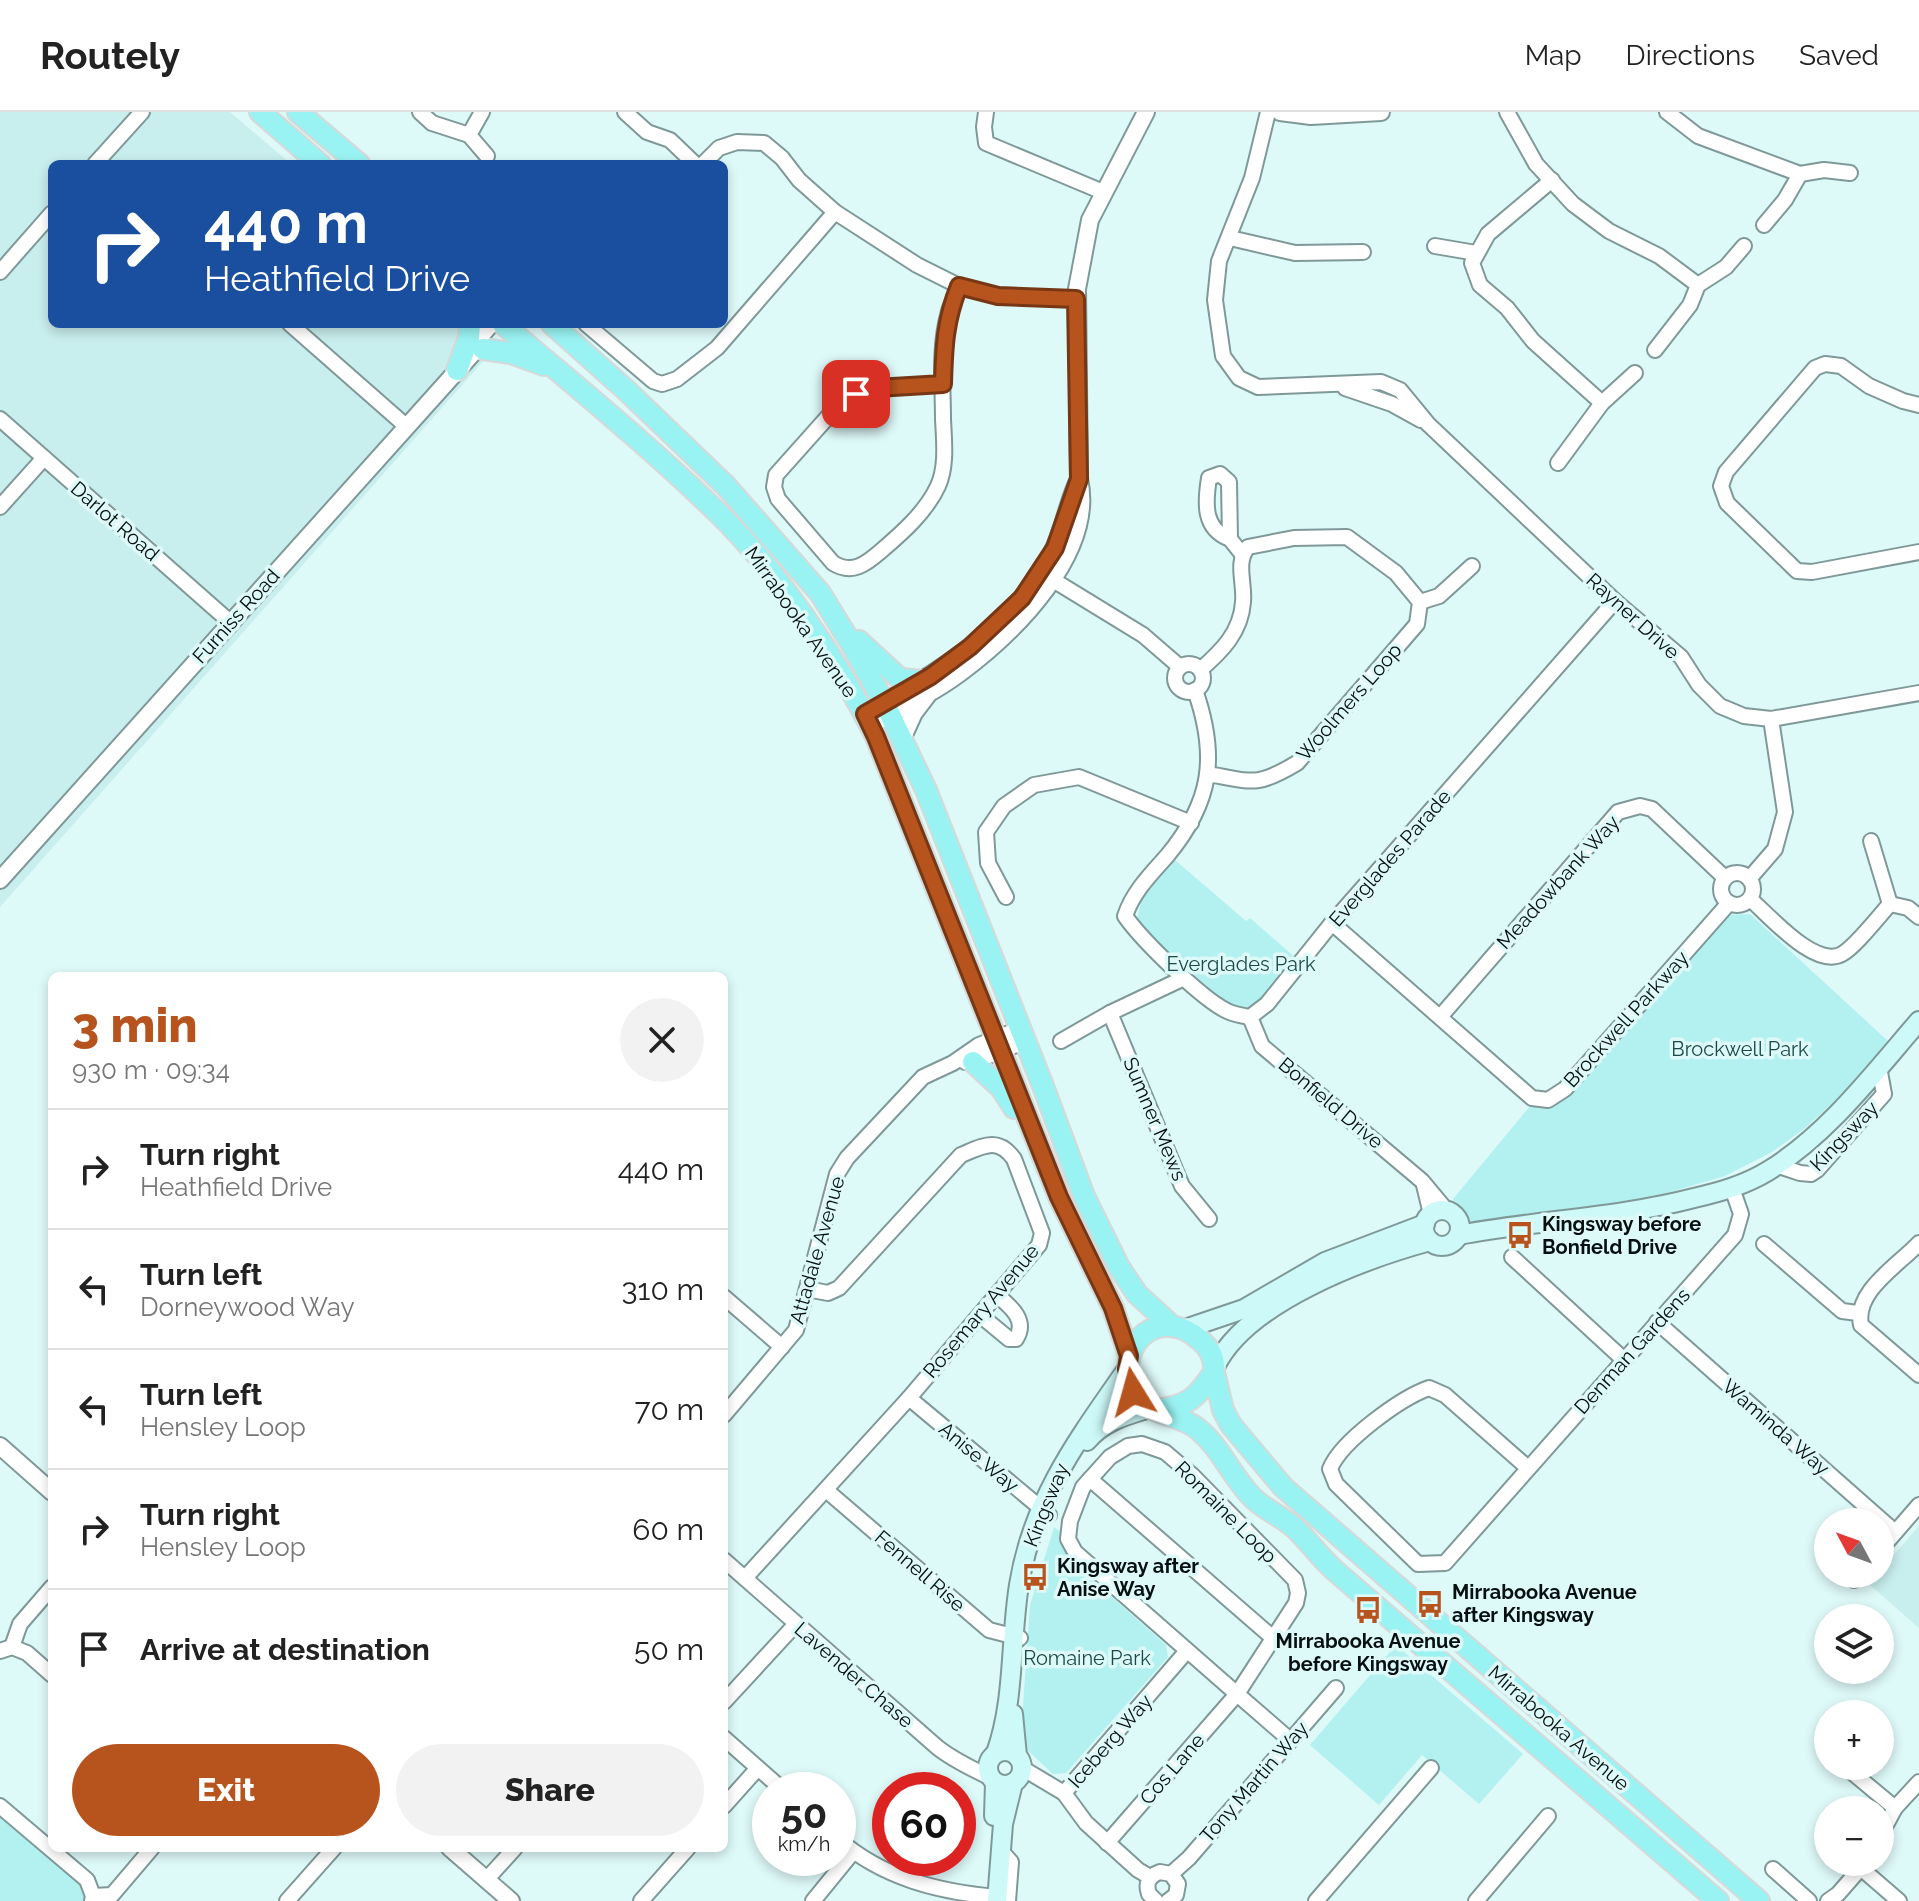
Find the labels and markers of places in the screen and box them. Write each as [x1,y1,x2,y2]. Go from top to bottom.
pin [822,360,890,428]
place label: Kingsway before Bonfield Drive [1542,1212,1701,1259]
bus stop icon: Kingsway before Bonfield Drive [1505,1220,1535,1250]
place label: Kingsway after Anise Way [1057,1554,1199,1601]
bus stop icon: Kingsway after Anise Way [1020,1562,1050,1592]
place label: Mirrabooka Avenue after Kingsway [1452,1580,1637,1627]
bus stop icon: Mirrabooka Avenue after Kingsway [1415,1589,1445,1619]
bus stop icon: Mirrabooka Avenue before Kingsway [1353,1595,1383,1625]
place label: Mirrabooka Avenue before Kingsway [1276,1629,1460,1676]

